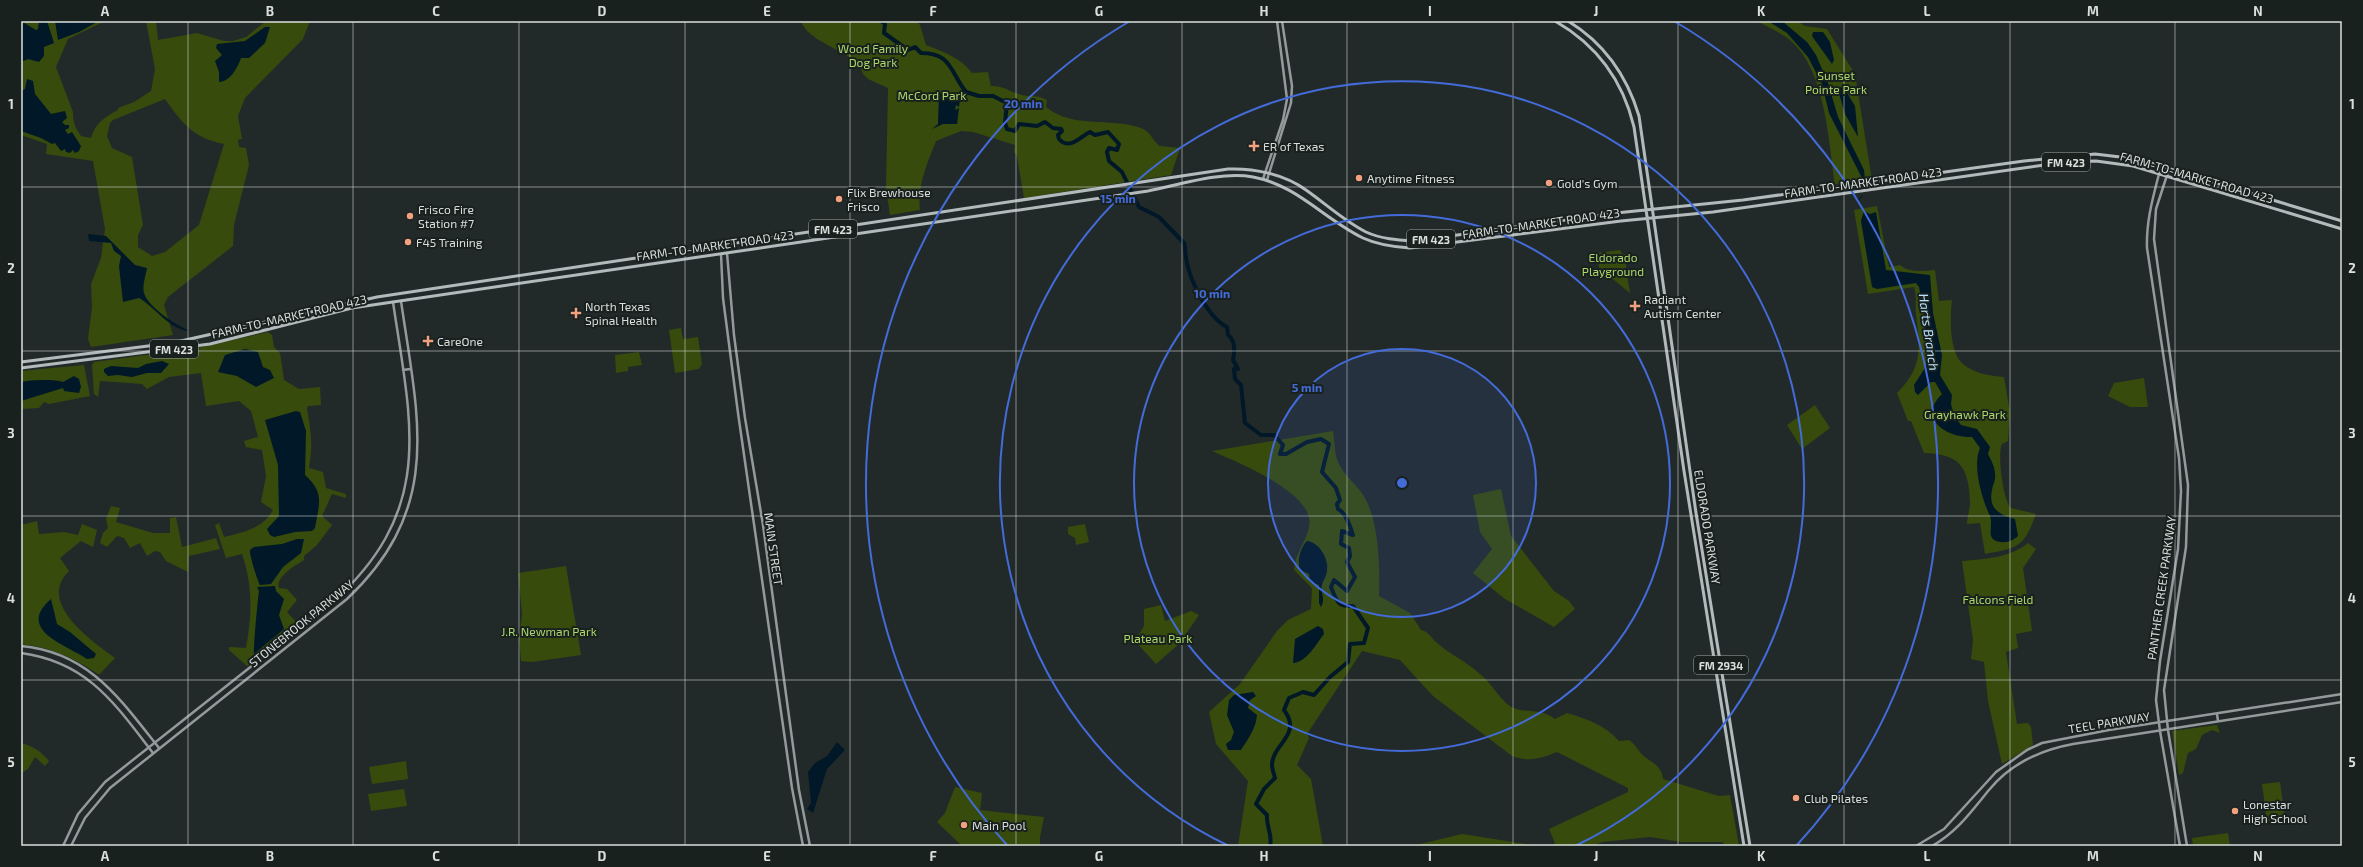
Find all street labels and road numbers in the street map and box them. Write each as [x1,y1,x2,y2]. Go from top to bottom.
street label: FARM-TO-MARKET ROAD 423 [2119,148,2275,206]
road number: FM 423 [2042,153,2090,171]
street label: FARM-TO-MARKET ROAD 423 [1783,164,1943,200]
street label: FARM-TO-MARKET ROAD 423 [1461,205,1621,241]
road number: FM 423 [809,220,857,238]
street label: FARM-TO-MARKET ROAD 423 [635,227,795,263]
road number: FM 423 [1407,230,1455,248]
street label: FARM-TO-MARKET ROAD 423 [210,291,368,341]
road number: FM 423 [150,340,198,358]
street label: ELDORADO PARKWAY [1692,469,1724,585]
street label: MAIN STREET [762,511,786,587]
street label: PANTHER CREEK PARKWAY [2144,515,2178,661]
street label: STONEBROOK PARKWAY [246,576,356,670]
road number: FM 2934 [1694,656,1748,674]
street label: TEEL PARKWAY [2067,709,2151,735]

